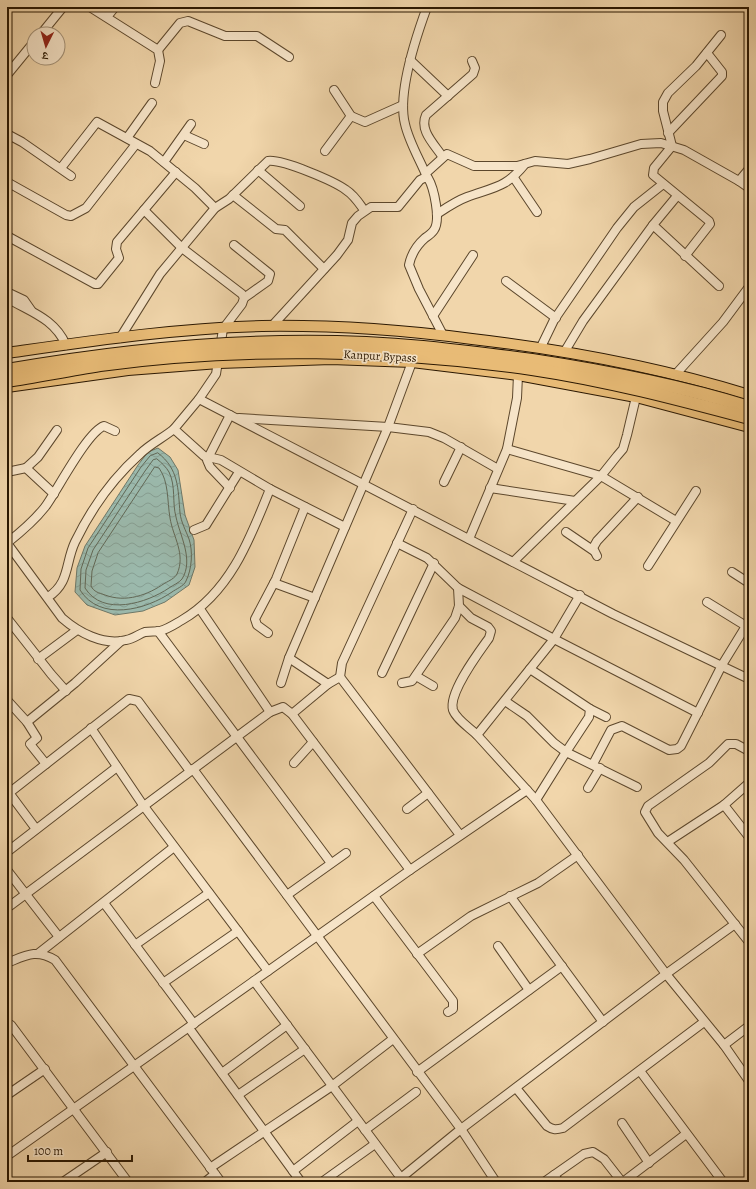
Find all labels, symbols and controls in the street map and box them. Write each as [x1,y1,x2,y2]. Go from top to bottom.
north arrow [26,26,66,66]
text: उ [40,48,50,63]
street label: Kanpur Bypass [343,346,417,366]
scale bar [28,1137,132,1163]
text: 100 m [34,1143,63,1159]

